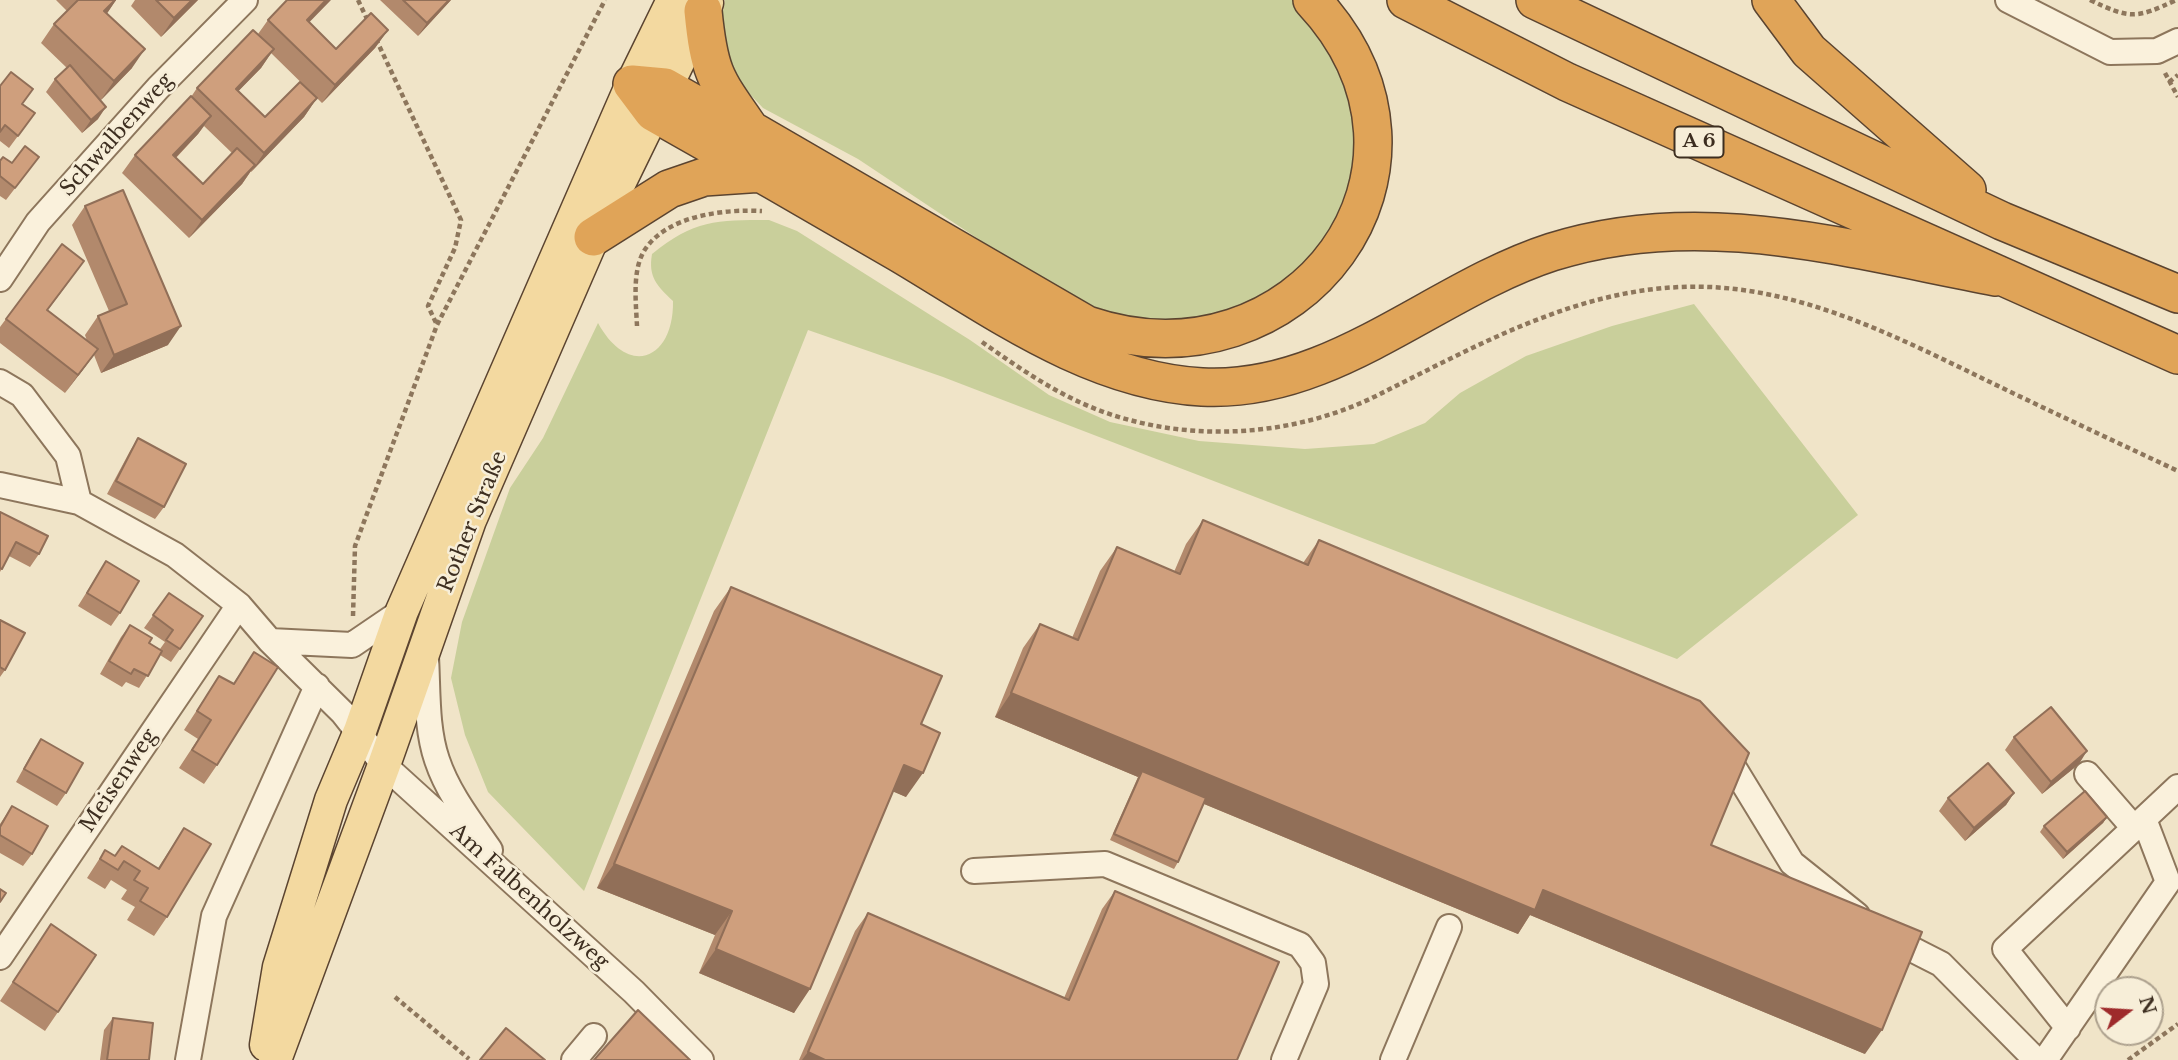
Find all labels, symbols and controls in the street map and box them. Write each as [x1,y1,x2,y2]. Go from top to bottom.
street label: Schwalbenweg [55,68,179,202]
road number: A 6 [1674,126,1724,158]
street label: Rother Straße [433,448,513,596]
street label: Meisenweg [75,724,163,838]
street label: Am Falbenholzweg [444,819,614,975]
north arrow [2094,976,2164,1046]
text: N [2134,993,2161,1017]

